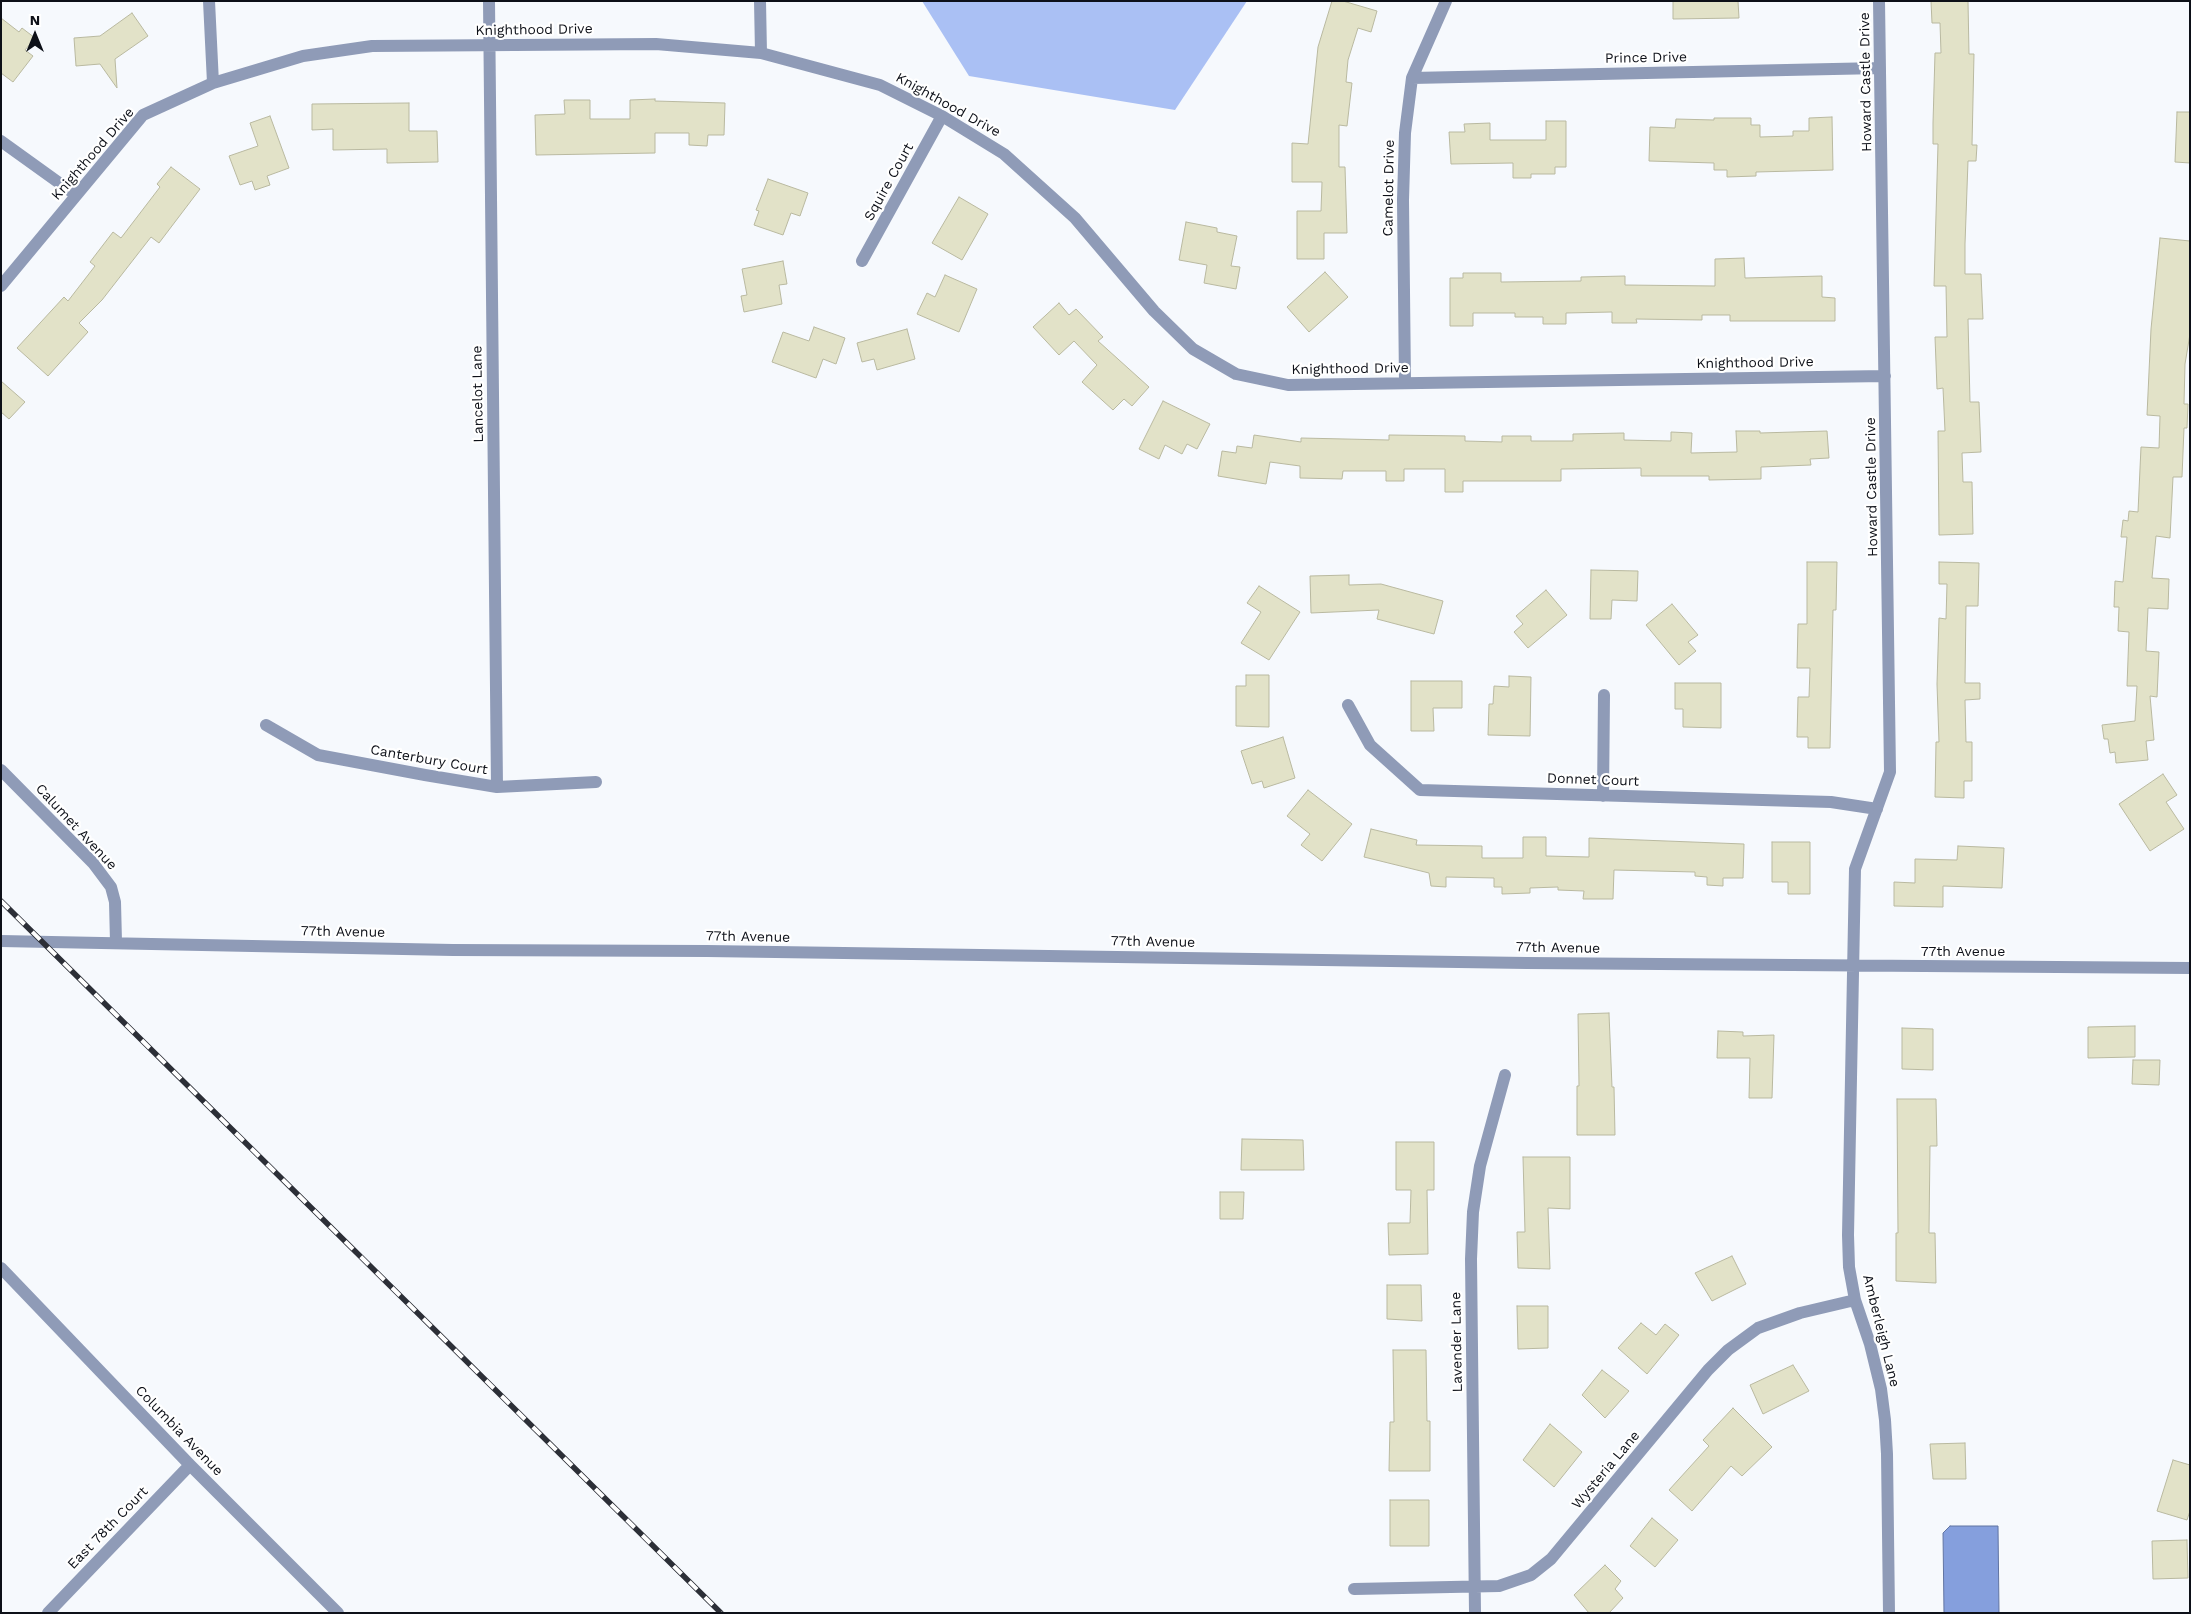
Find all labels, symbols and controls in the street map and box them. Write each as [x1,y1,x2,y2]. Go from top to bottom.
north arrow [10,10,60,60]
text: N [30,12,40,28]
street label: Howard Castle Drive [1856,12,1876,152]
street label: Knighthood Drive [475,21,593,39]
street label: Prince Drive [1605,49,1687,67]
street label: Knighthood Drive [893,69,1003,141]
street label: Knighthood Drive [48,104,138,204]
street label: Camelot Drive [1380,139,1398,237]
street label: Squire Court [861,140,917,224]
street label: Lancelot Lane [469,345,487,443]
street label: Knighthood Drive [1696,354,1814,372]
street label: Knighthood Drive [1291,360,1409,378]
street label: Howard Castle Drive [1862,417,1882,557]
street label: Canterbury Court [369,741,489,779]
street label: Donnet Court [1547,770,1639,790]
street label: Calumet Avenue [32,780,120,874]
street label: 77th Avenue [301,923,385,941]
street label: 77th Avenue [706,928,790,946]
street label: 77th Avenue [1111,933,1195,951]
street label: 77th Avenue [1516,939,1600,957]
street label: 77th Avenue [1921,944,2005,960]
street label: Amberleigh Lane [1859,1273,1903,1389]
street label: Lavender Lane [1448,1292,1466,1392]
street label: Columbia Avenue [132,1382,226,1480]
street label: Wysteria Lane [1568,1427,1644,1513]
street label: East 78th Court [64,1483,152,1573]

